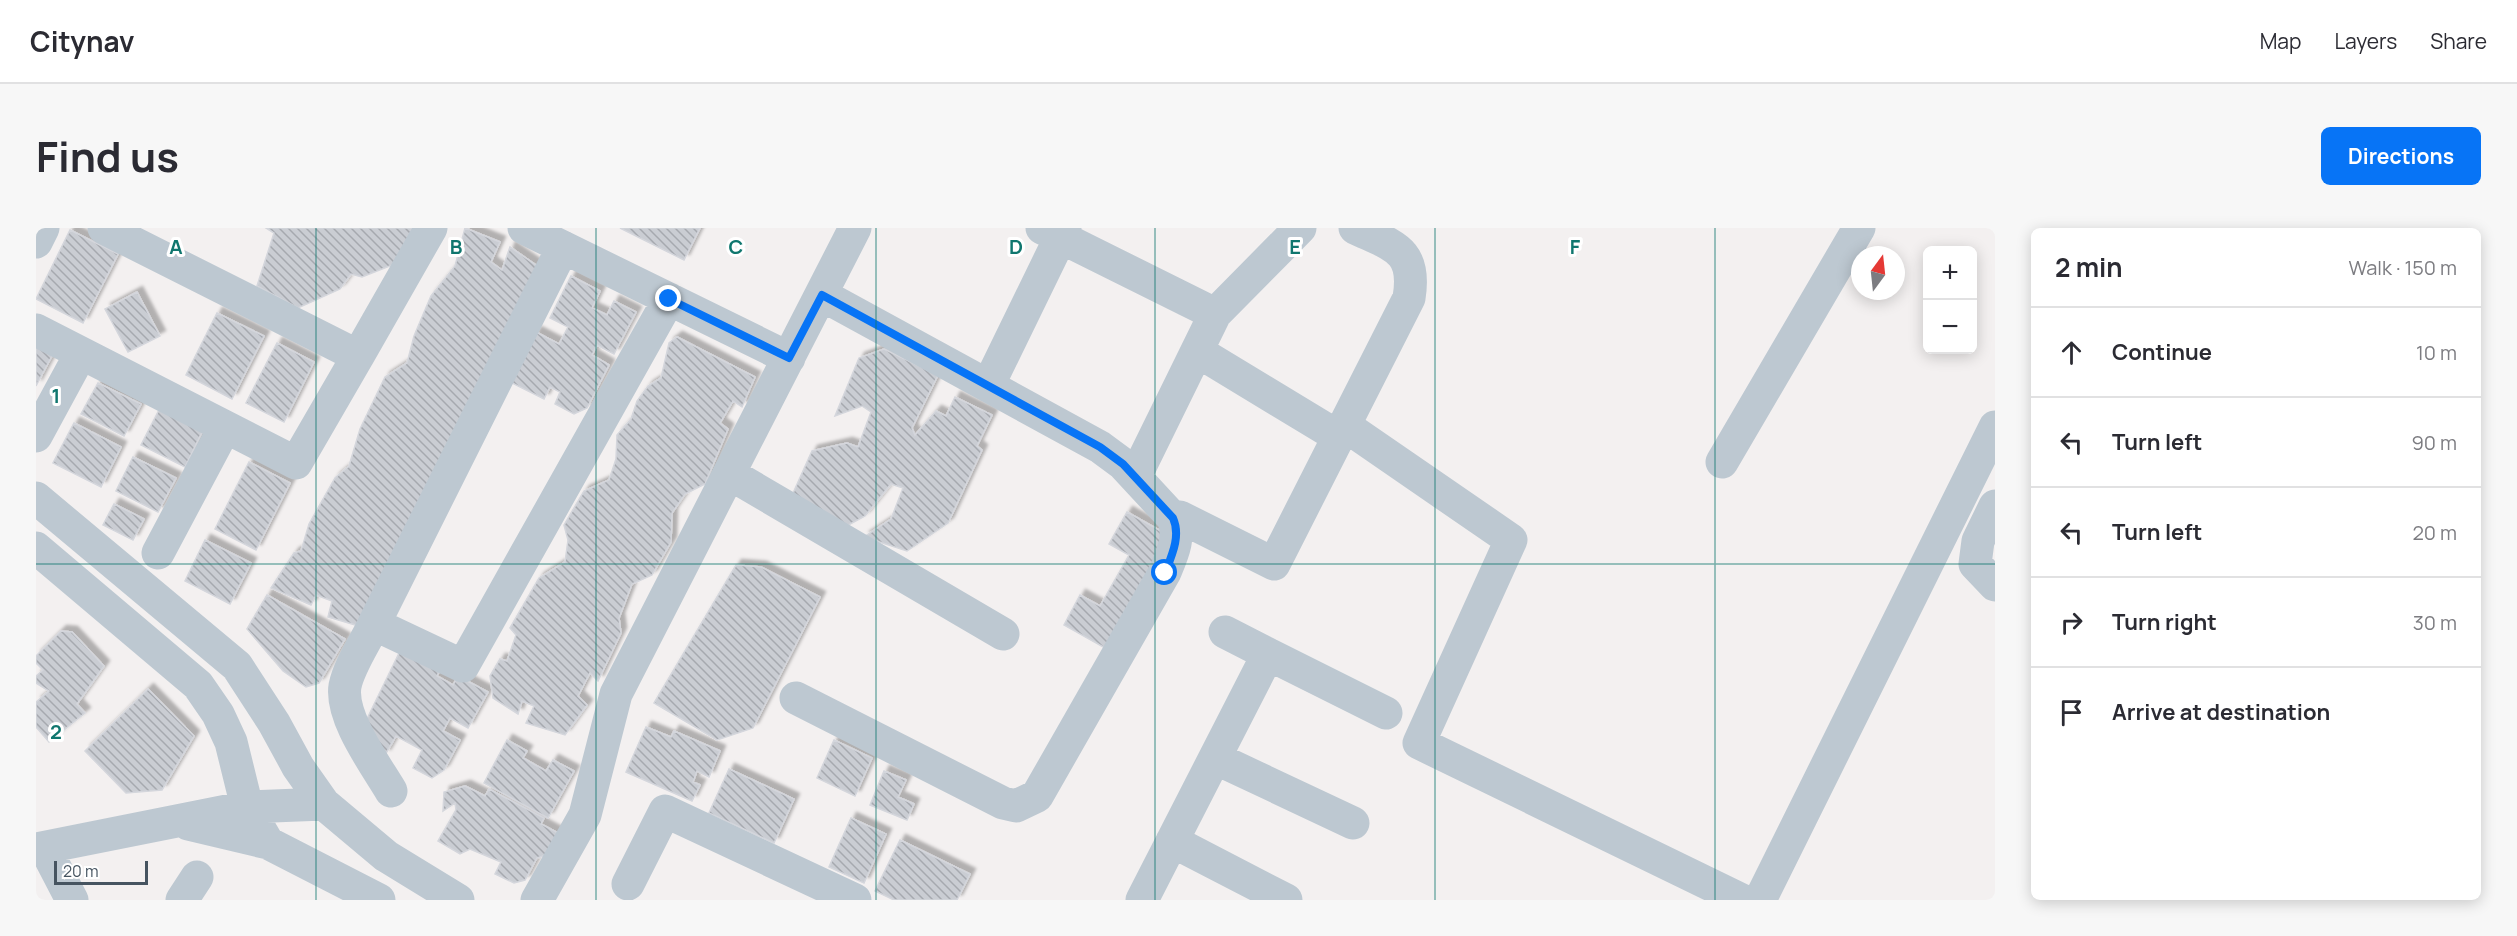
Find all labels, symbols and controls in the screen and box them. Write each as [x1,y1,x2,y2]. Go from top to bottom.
text: Citynav [30,22,134,60]
text: Map [2260,27,2301,55]
text: Layers [2334,27,2397,55]
text: Share [2430,27,2487,55]
text: Find us [36,127,179,185]
button: Directions [2321,127,2481,185]
text: A [169,233,183,260]
text: B [450,233,463,260]
text: C [729,233,743,260]
text: D [1009,233,1023,260]
text: E [1289,233,1301,260]
text: F [1570,233,1581,260]
north arrow [1851,246,1905,300]
map controls [1923,246,1977,354]
button: + [1923,246,1977,300]
text: 2 min [2055,249,2123,285]
text: Walk · 150 m [2348,254,2457,281]
route end [655,285,681,311]
button: − [1923,300,1977,354]
icon: ahead [2055,336,2088,369]
text: Continue [2112,337,2212,367]
text: 10 m [2416,339,2457,366]
text: 1 [52,382,60,409]
icon: left [2055,426,2088,459]
text: Turn left [2112,427,2202,457]
text: 90 m [2411,429,2457,456]
icon: left [2055,516,2088,549]
text: Turn left [2112,517,2202,547]
text: 20 m [2412,519,2457,546]
route start [1151,559,1177,585]
icon: right [2055,606,2088,639]
text: Turn right [2112,607,2217,637]
text: 30 m [2413,609,2457,636]
icon: arrive [2055,696,2088,729]
text: Arrive at destination [2112,697,2330,727]
text: 2 [50,718,62,745]
scale bar [54,858,148,886]
text: 20 m [63,860,99,882]

